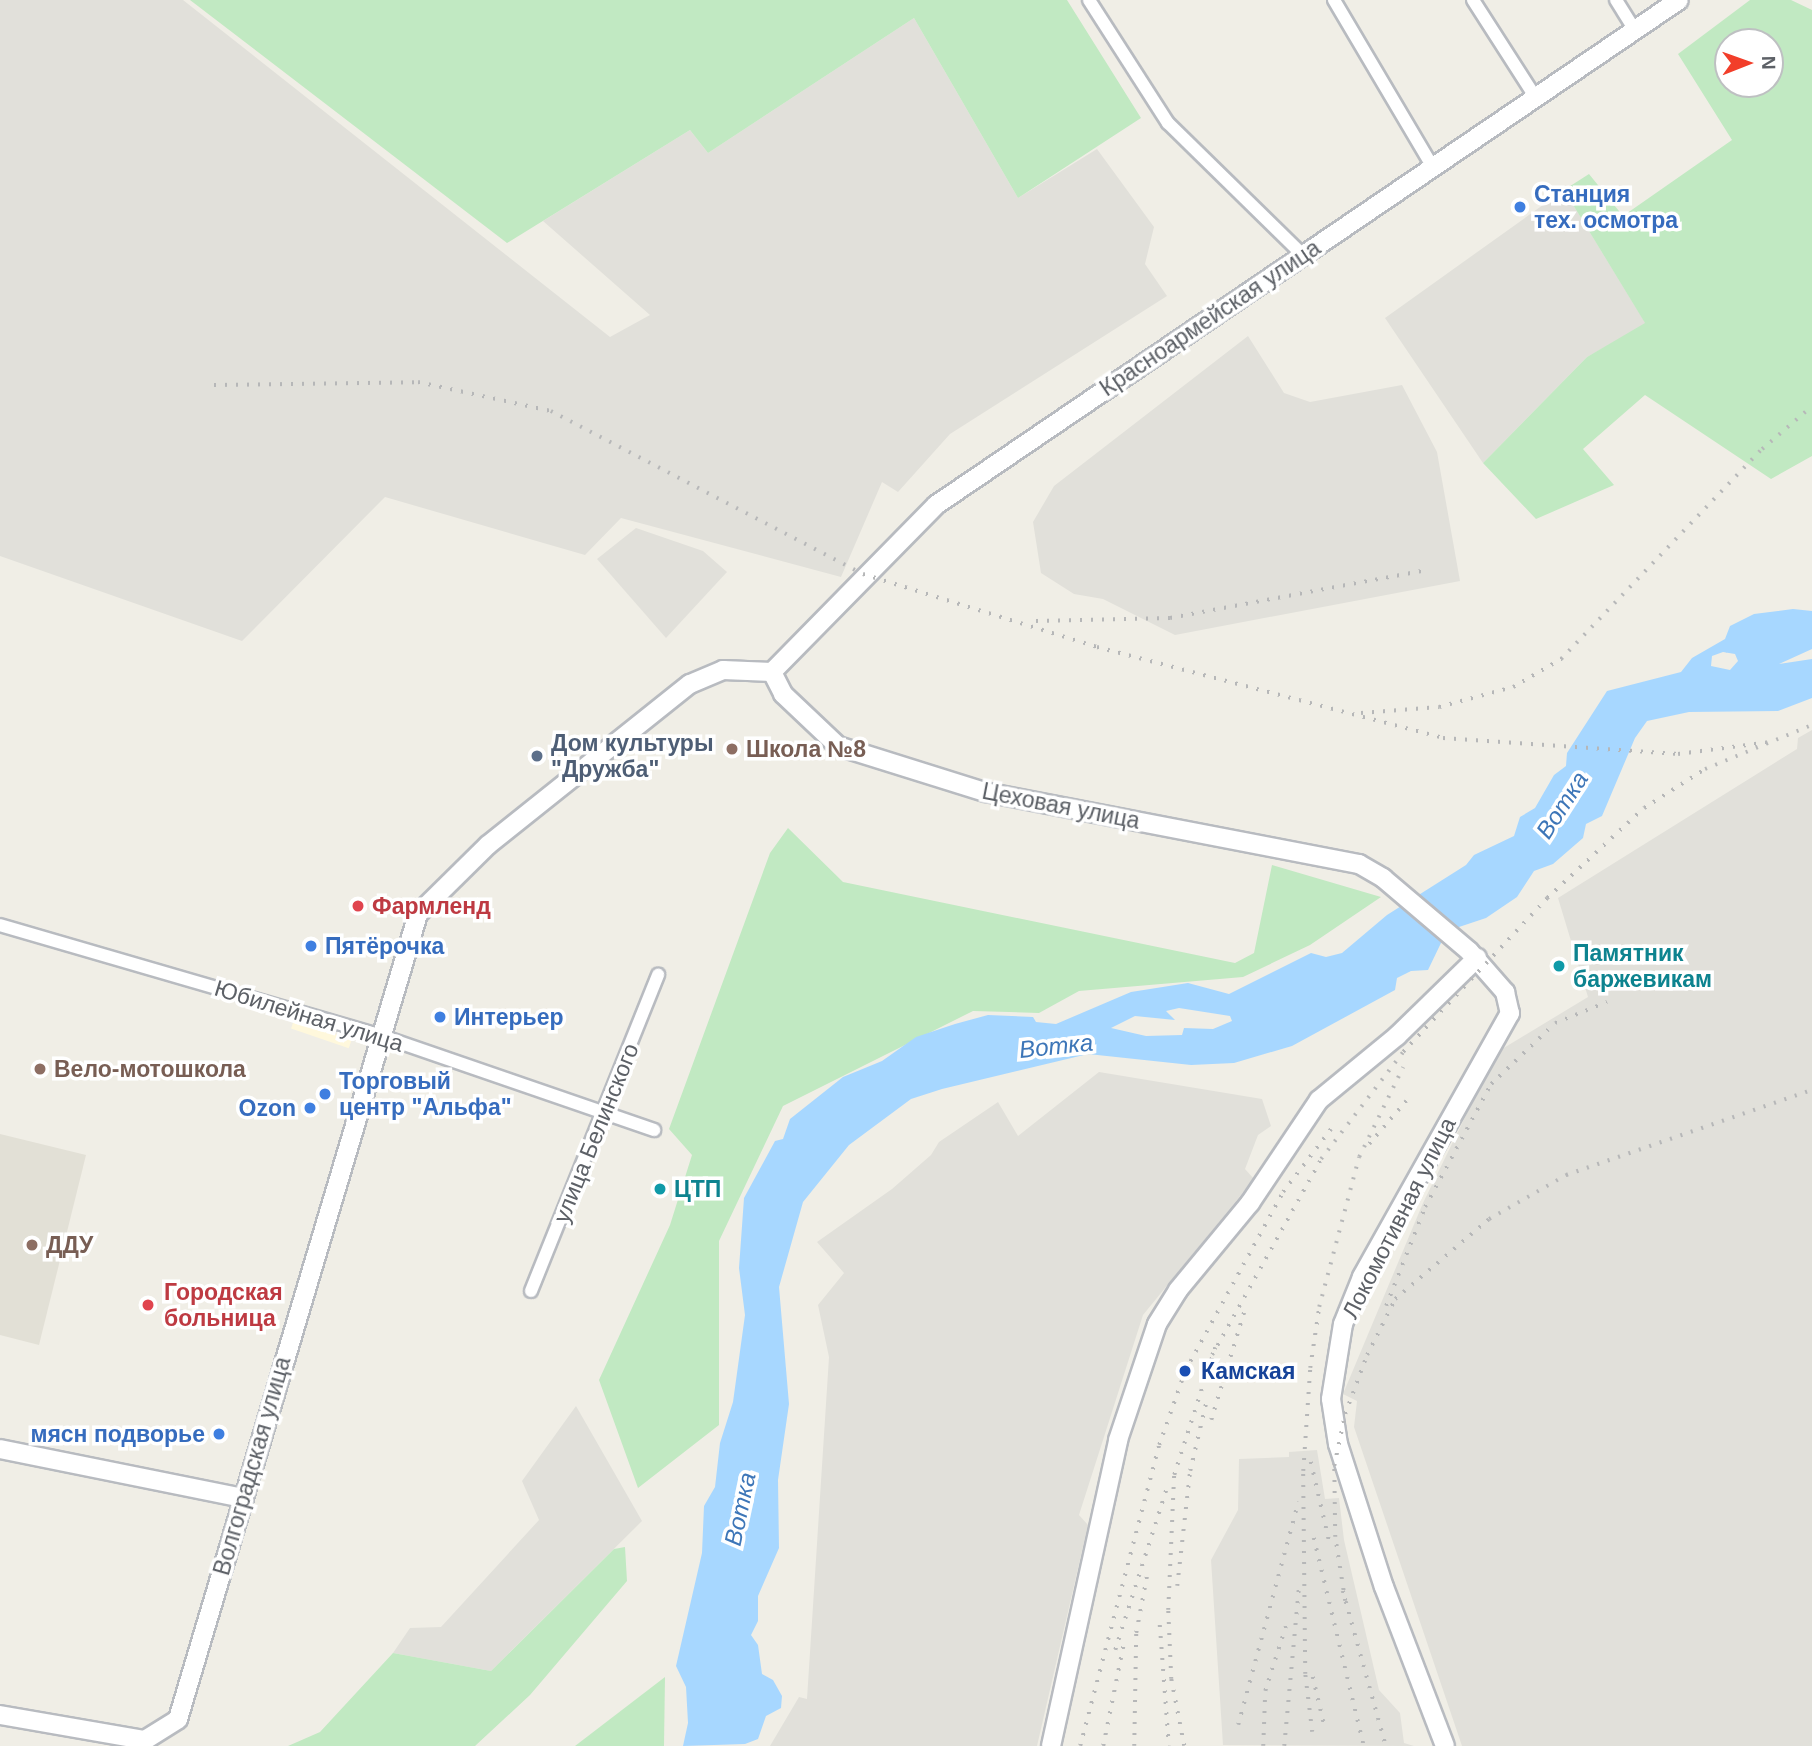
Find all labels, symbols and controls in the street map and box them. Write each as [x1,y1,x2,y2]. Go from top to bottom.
north arrow [1714,28,1784,98]
text: N [1758,56,1779,70]
place label: Станция тех. осмотра [1534,180,1678,234]
marker: Станция тех. осмотра [1512,199,1528,215]
street label: Красноармейская улица [1095,234,1325,402]
place label: Дом культуры "Дружба" [551,729,714,783]
place label: Школа №8 [746,735,866,763]
marker: Школа №8 [724,741,740,757]
marker: Дом культуры "Дружба" [529,748,545,764]
water label: Вотка [1530,766,1594,844]
street label: Цеховая улица [980,777,1142,835]
place label: Фармленд [372,892,491,920]
marker: Фармленд [350,898,366,914]
place label: Пятёрочка [325,932,444,960]
marker: Пятёрочка [303,938,319,954]
place label: Памятник баржевикам [1573,939,1712,993]
marker: Памятник баржевикам [1551,958,1567,974]
street label: Юбилейная улица [211,974,407,1058]
place label: Интерьер [454,1003,564,1031]
marker: Интерьер [432,1009,448,1025]
water label: Вотка [1018,1028,1094,1064]
street label: улица Белинского [547,1039,645,1227]
place label: Вело-мотошкола [54,1055,246,1083]
marker: Вело-мотошкола [32,1061,48,1077]
place label: Торговый центр "Альфа" [339,1067,512,1121]
marker: Торговый центр "Альфа" [317,1086,333,1102]
place label: Ozon [239,1094,296,1122]
marker: Ozon [302,1100,318,1116]
street label: Локомотивная улица [1336,1113,1462,1323]
place label: ЦТП [674,1175,721,1203]
marker: ЦТП [652,1181,668,1197]
place label: ДДУ [46,1231,93,1259]
marker: ДДУ [24,1237,40,1253]
place label: Городская больница [164,1278,283,1332]
marker: Городская больница [138,1295,158,1315]
street label: Волгоградская улица [208,1354,296,1578]
place label: Камская [1201,1357,1295,1385]
marker: Камская [1175,1361,1195,1381]
place label: мясн подворье [30,1420,205,1448]
marker: мясн подворье [211,1426,227,1442]
water label: Вотка [718,1470,762,1548]

